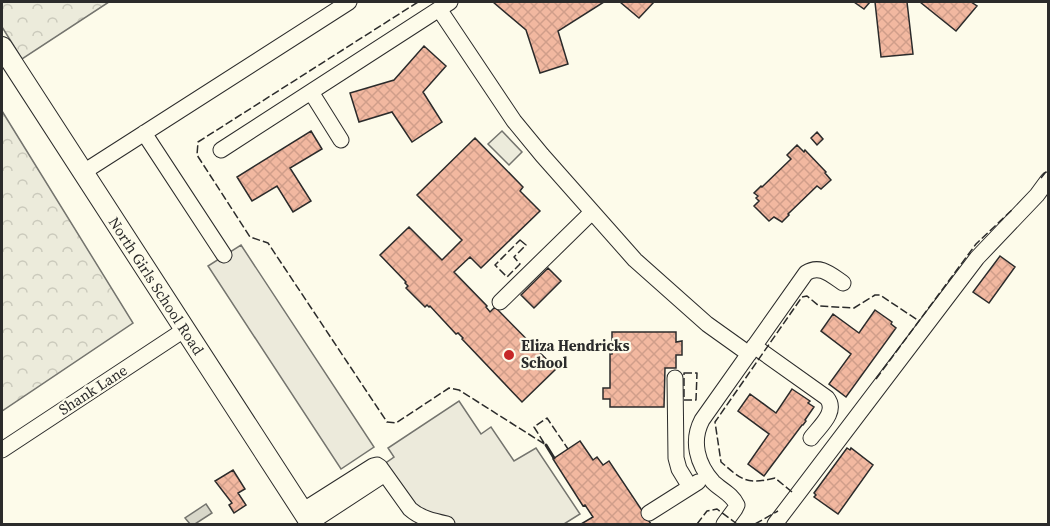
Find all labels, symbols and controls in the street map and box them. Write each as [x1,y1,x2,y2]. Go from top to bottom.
street label: North Girls School Road [104,213,209,359]
place label: Eliza Hendricks School [521,335,630,373]
marker: Eliza Hendricks School [502,348,516,362]
street label: Shank Lane [54,359,132,420]

